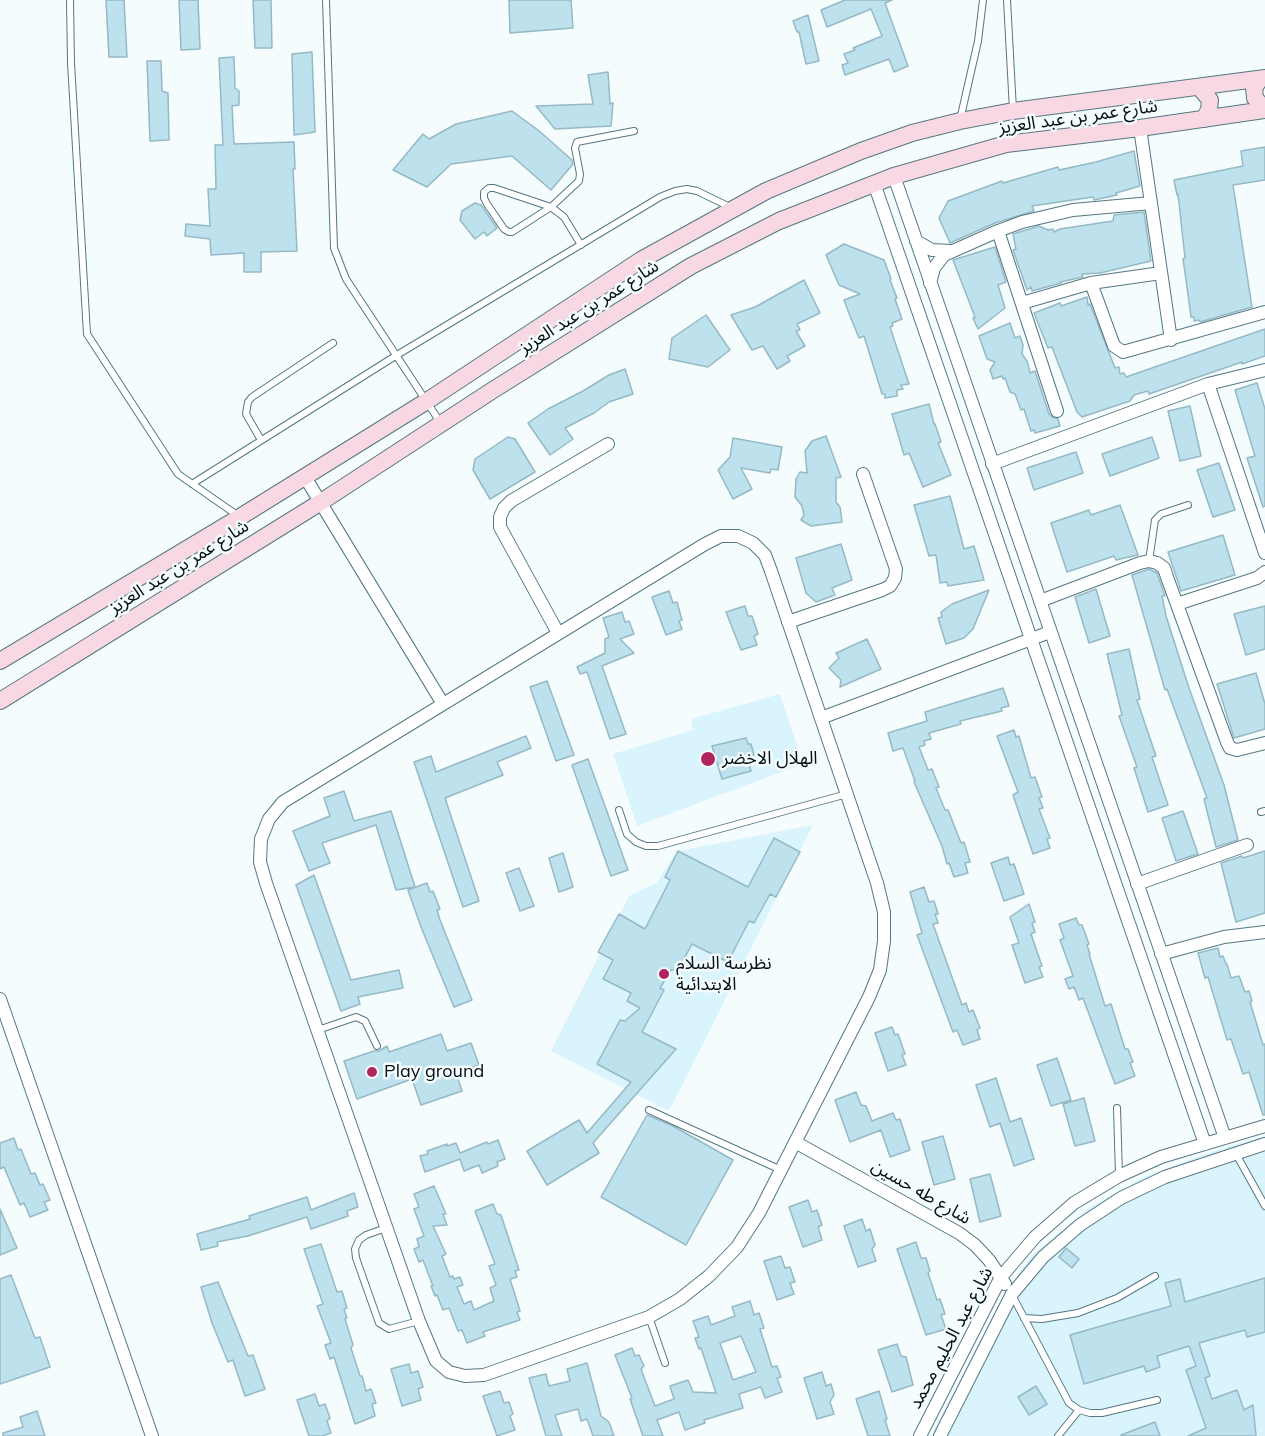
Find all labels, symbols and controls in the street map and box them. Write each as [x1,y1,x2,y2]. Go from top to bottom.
street label: شارع عمر بن عبد العزيز [997,95,1159,139]
street label: شارع عمر بن عبد العزيز [515,255,663,359]
street label: شارع عمر بن عبد العزيز [105,515,253,619]
place label: الهلال الاخضر [722,748,818,770]
marker: الهلال الاخضر [699,750,717,768]
place label: نظرسة السلام الابتدائية [676,953,772,996]
marker: نظرسة السلام الابتدائية [657,967,671,981]
place label: Play ground [384,1061,484,1083]
marker: Play ground [365,1065,379,1079]
street label: شارع طه حسين [867,1155,975,1229]
street label: شارع عبد الحليم محمد [904,1263,998,1413]

